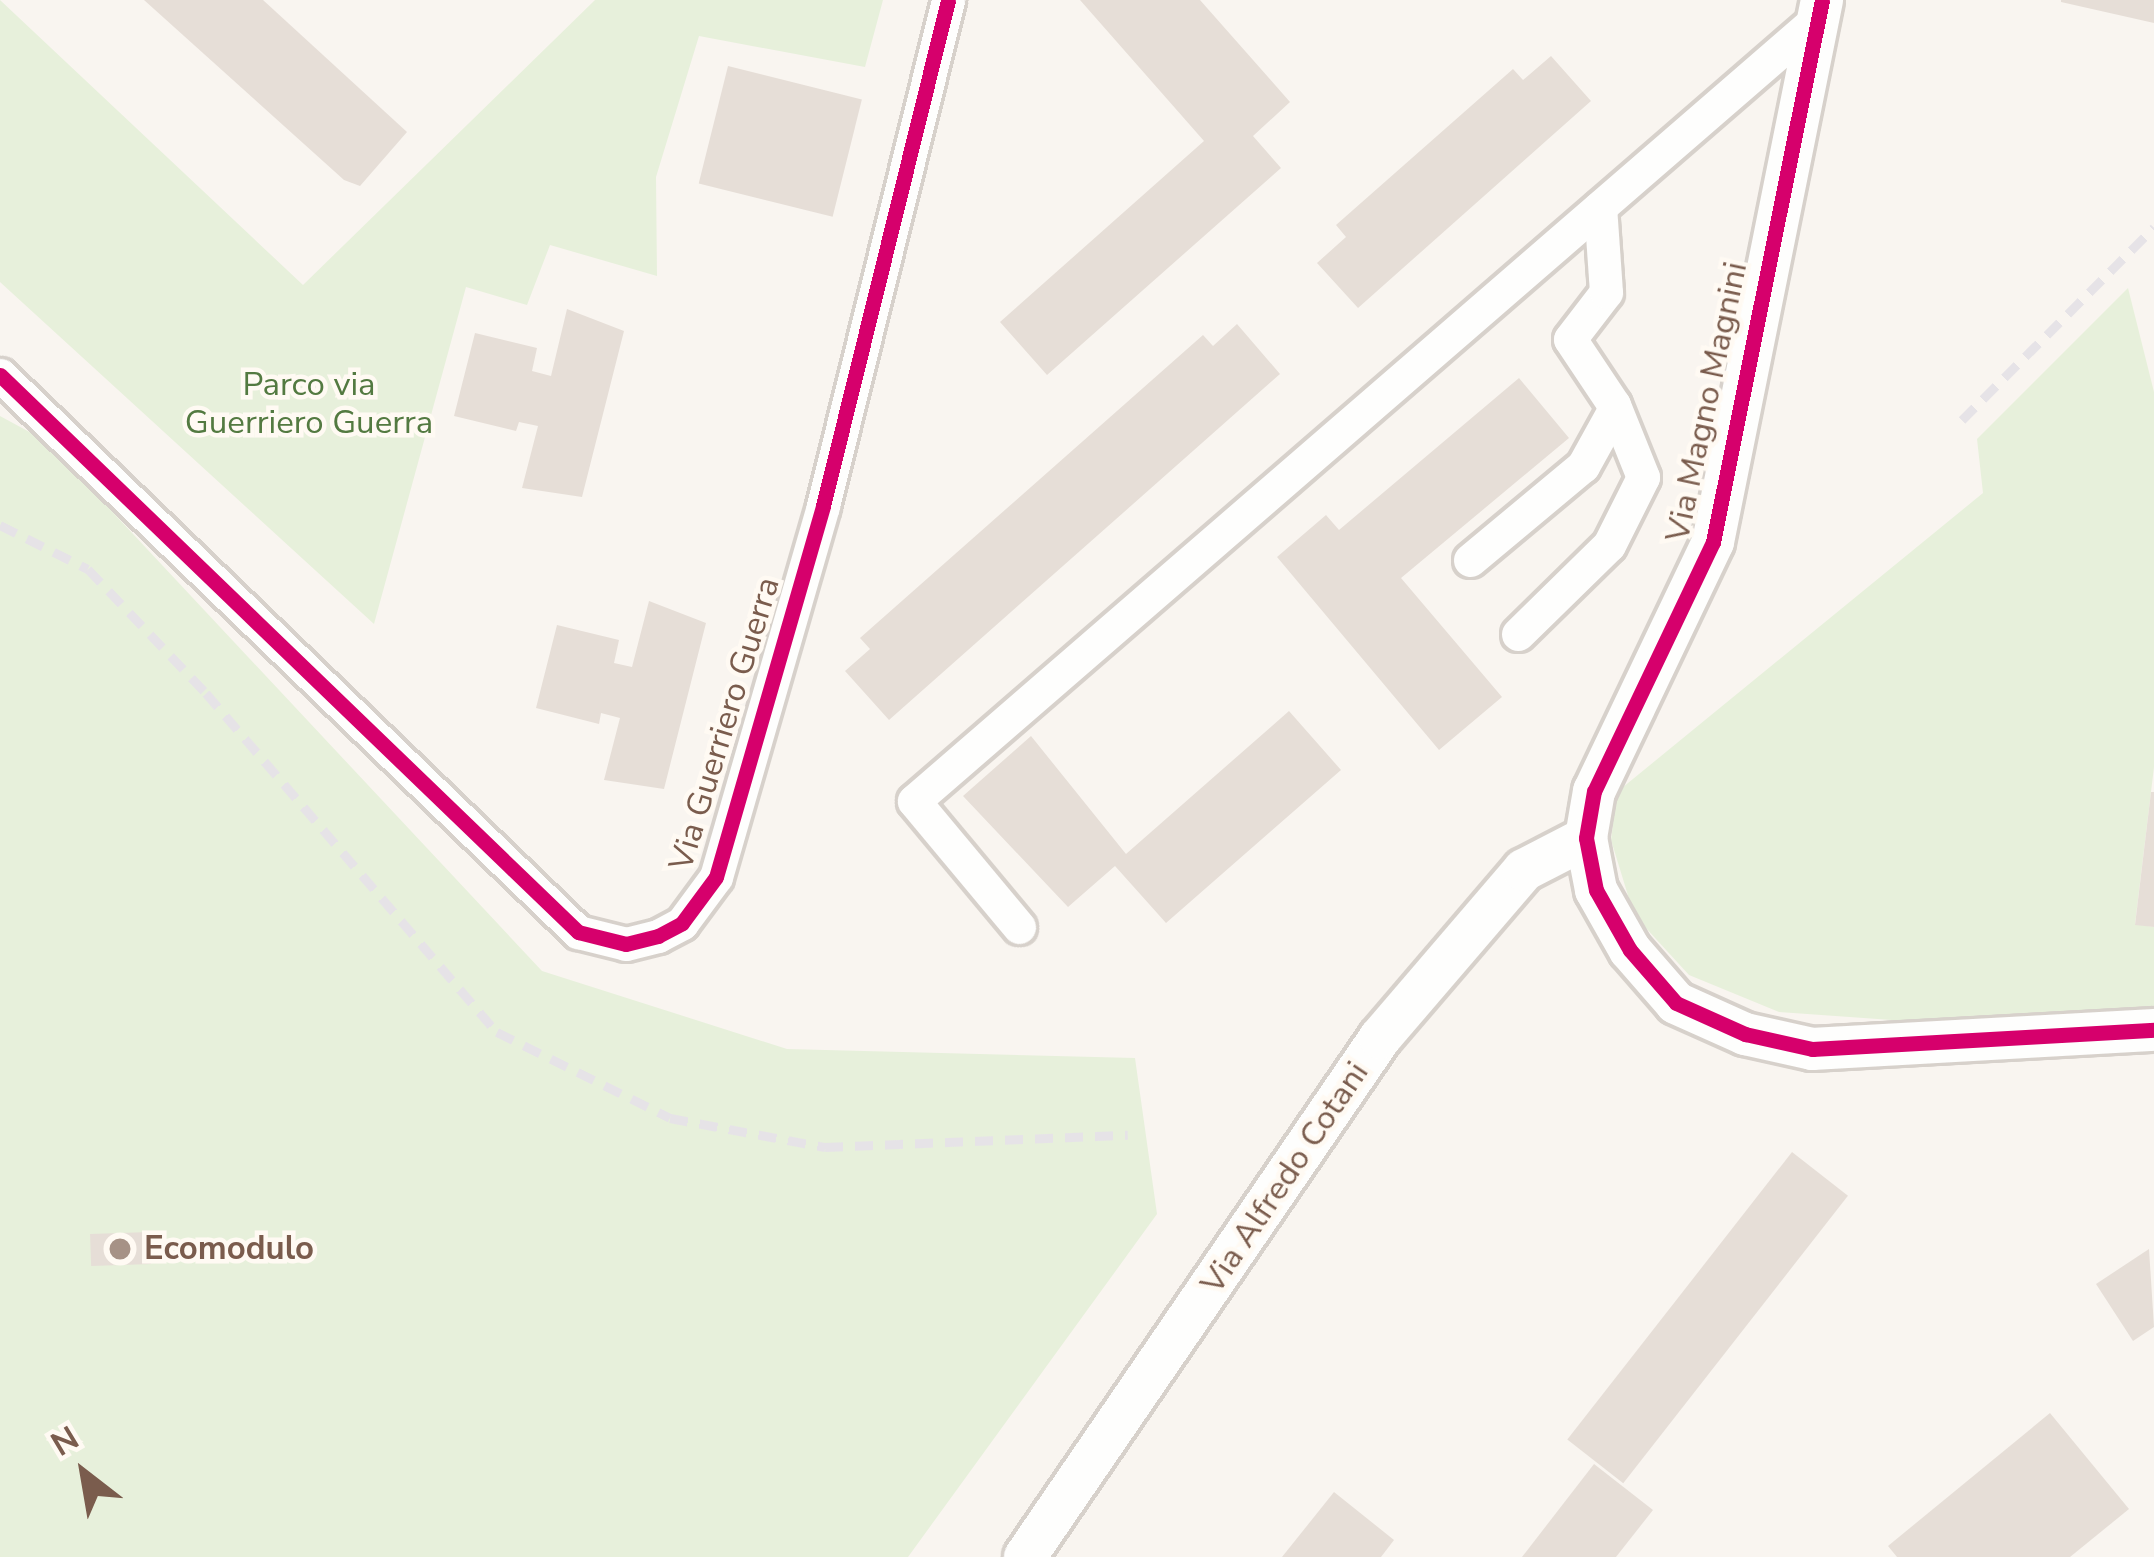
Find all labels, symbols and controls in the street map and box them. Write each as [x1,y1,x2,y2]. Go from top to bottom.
street label: Via Magno Magnini [1658,259,1756,545]
park label: Parco via Guerriero Guerra [185,365,433,443]
street label: Via Guerriero Guerra [662,573,788,875]
street label: Via Alfredo Cotani [1193,1055,1377,1301]
place label: Ecomodulo [144,1229,314,1269]
marker: Ecomodulo [107,1236,133,1262]
north arrow [24,1413,144,1533]
text: N [43,1416,87,1467]

